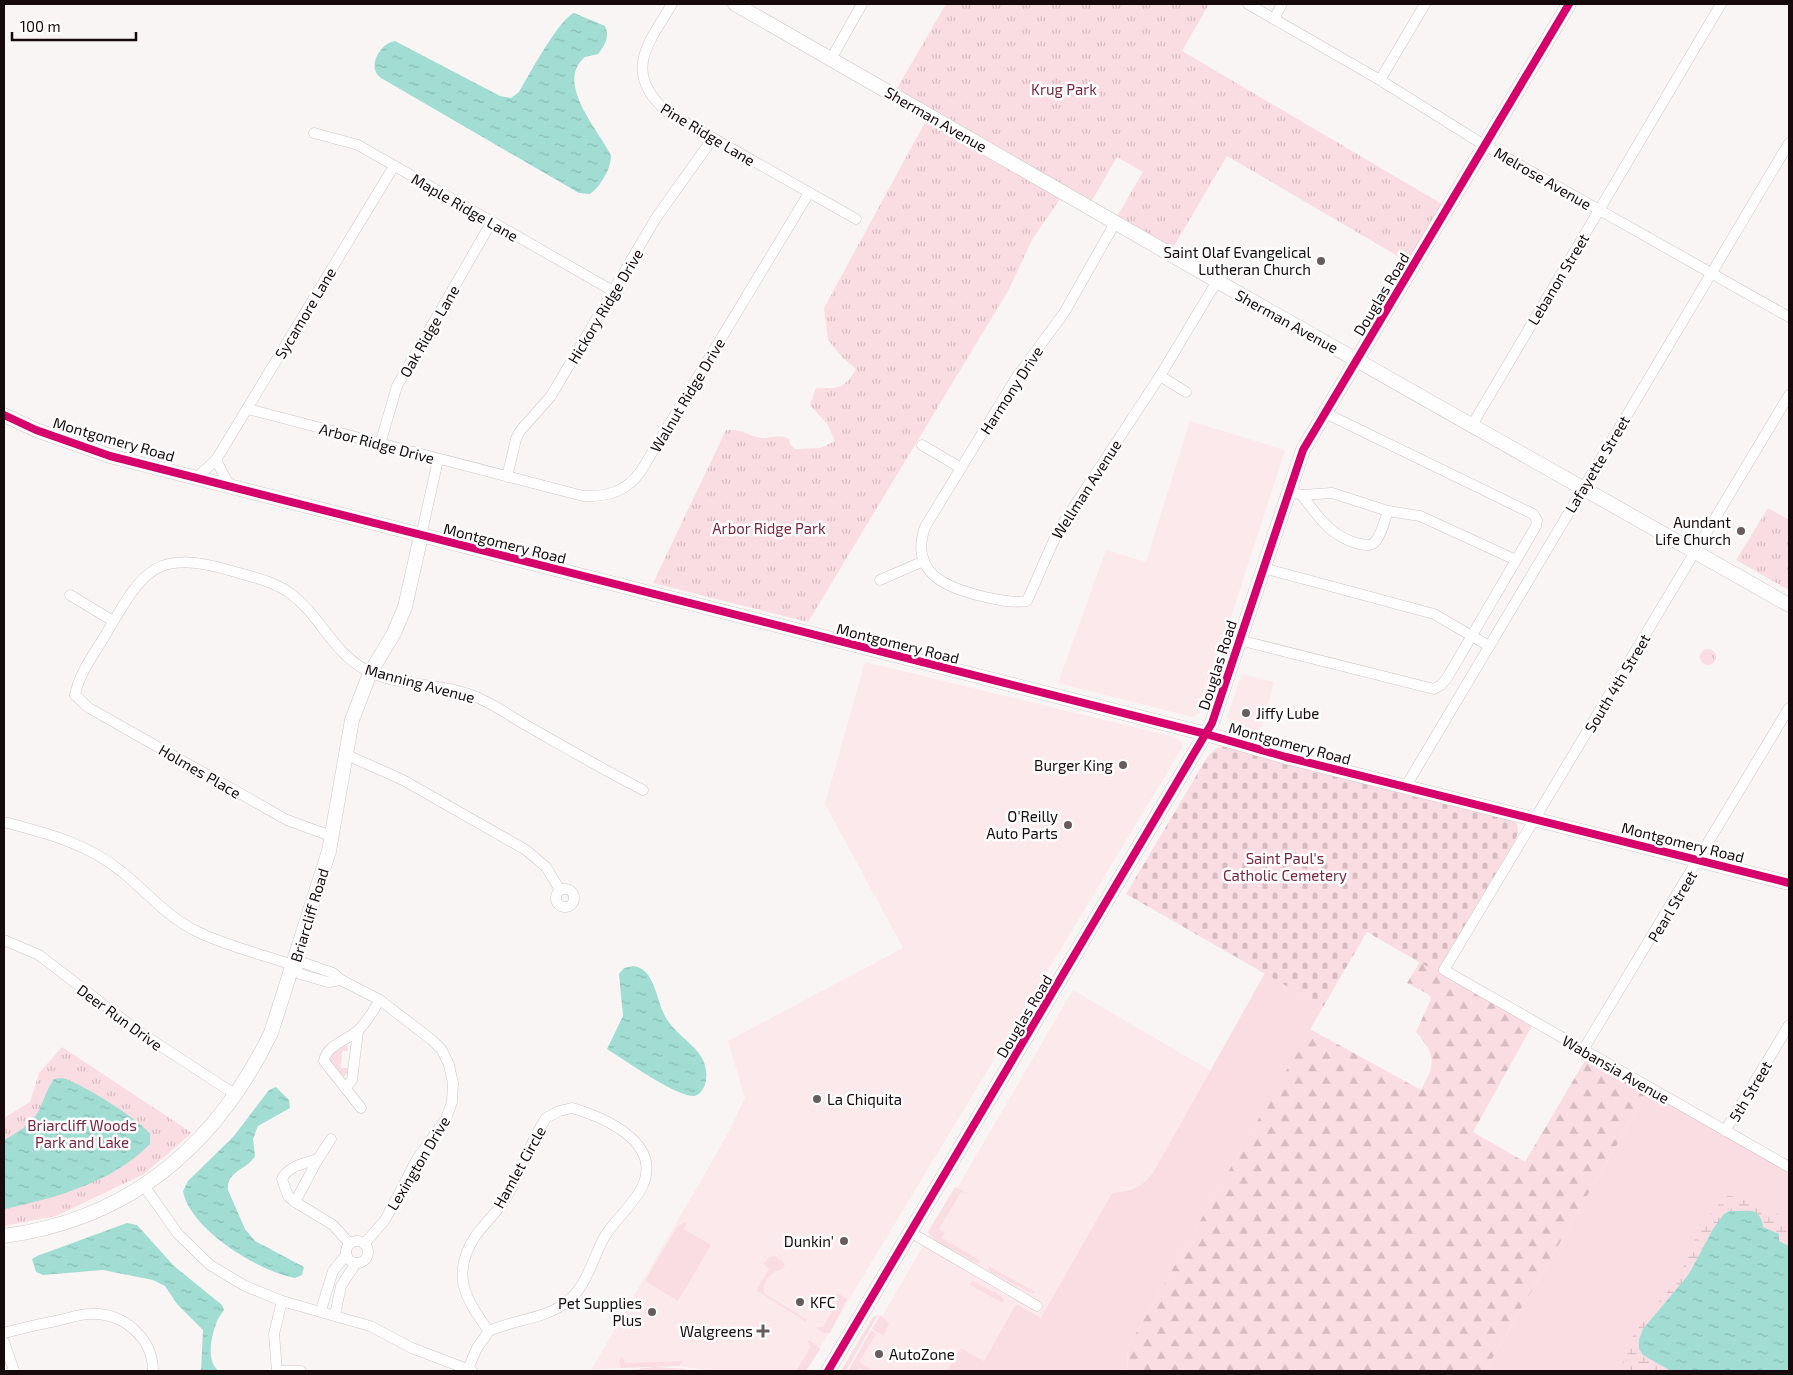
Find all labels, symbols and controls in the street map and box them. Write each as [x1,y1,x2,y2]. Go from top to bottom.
scale bar [12,10,136,42]
text: 100 m [20,17,61,35]
park label: Krug Park [1031,80,1097,98]
street label: Sherman Avenue [882,83,990,155]
street label: Pine Ridge Lane [658,99,758,169]
street label: Melrose Avenue [1491,143,1595,213]
street label: Maple Ridge Lane [409,169,521,245]
street label: Lebanon Street [1524,230,1593,328]
place label: Saint Olaf Evangelical Lutheran Church [1164,243,1312,278]
street label: Hickory Ridge Drive [564,245,646,367]
street label: Douglas Road [1349,249,1413,339]
marker: Saint Olaf Evangelical Lutheran Church [1315,255,1327,267]
street label: Sycamore Lane [271,264,339,362]
street label: Oak Ridge Lane [395,282,463,380]
street label: Sherman Avenue [1233,285,1341,357]
street label: Walnut Ridge Drive [646,335,728,455]
street label: Harmony Drive [976,343,1046,437]
street label: Lafayette Street [1561,412,1633,516]
street label: Montgomery Road [51,413,177,465]
street label: Arbor Ridge Drive [317,419,437,467]
street label: Wellman Avenue [1047,436,1125,542]
place label: Aundant Life Church [1655,513,1731,548]
street label: Montgomery Road [442,519,568,567]
park label: Arbor Ridge Park [712,519,826,537]
marker: Aundant Life Church [1735,525,1747,537]
street label: Douglas Road [1194,618,1240,712]
street label: Montgomery Road [835,619,961,667]
street label: South 4th Street [1580,630,1654,736]
street label: Manning Avenue [363,660,477,706]
place label: Jiffy Lube [1256,704,1319,722]
marker: Jiffy Lube [1240,707,1252,719]
street label: Montgomery Road [1227,718,1353,768]
street label: Holmes Place [156,740,244,802]
place label: Burger King [1034,756,1114,774]
marker: Burger King [1117,759,1129,771]
place label: O'Reilly Auto Parts [986,807,1058,842]
street label: Montgomery Road [1620,818,1746,866]
marker: O'Reilly Auto Parts [1062,819,1074,831]
park label: Saint Paul's Catholic Cemetery [1223,849,1347,884]
street label: Briarcliff Road [286,866,332,964]
street label: Pearl Street [1644,867,1701,945]
street label: Douglas Road [992,971,1056,1061]
street label: Deer Run Drive [74,980,166,1054]
street label: Wabansia Avenue [1559,1031,1673,1107]
street label: 5th Street [1725,1057,1775,1125]
place label: La Chiquita [827,1090,902,1108]
marker: La Chiquita [811,1093,823,1105]
street label: Lexington Drive [383,1113,453,1213]
park label: Briarcliff Woods Park and Lake [27,1116,137,1151]
street label: Hamlet Circle [489,1123,549,1211]
place label: Dunkin' [784,1232,834,1250]
marker: Dunkin' [838,1235,850,1247]
place label: KFC [810,1293,836,1311]
place label: Pet Supplies Plus [558,1294,642,1329]
marker: KFC [794,1296,806,1308]
marker: Pet Supplies Plus [646,1306,658,1318]
place label: Walgreens [680,1322,753,1340]
marker: Walgreens [757,1325,769,1337]
place label: AutoZone [889,1345,955,1363]
marker: AutoZone [873,1348,885,1360]

